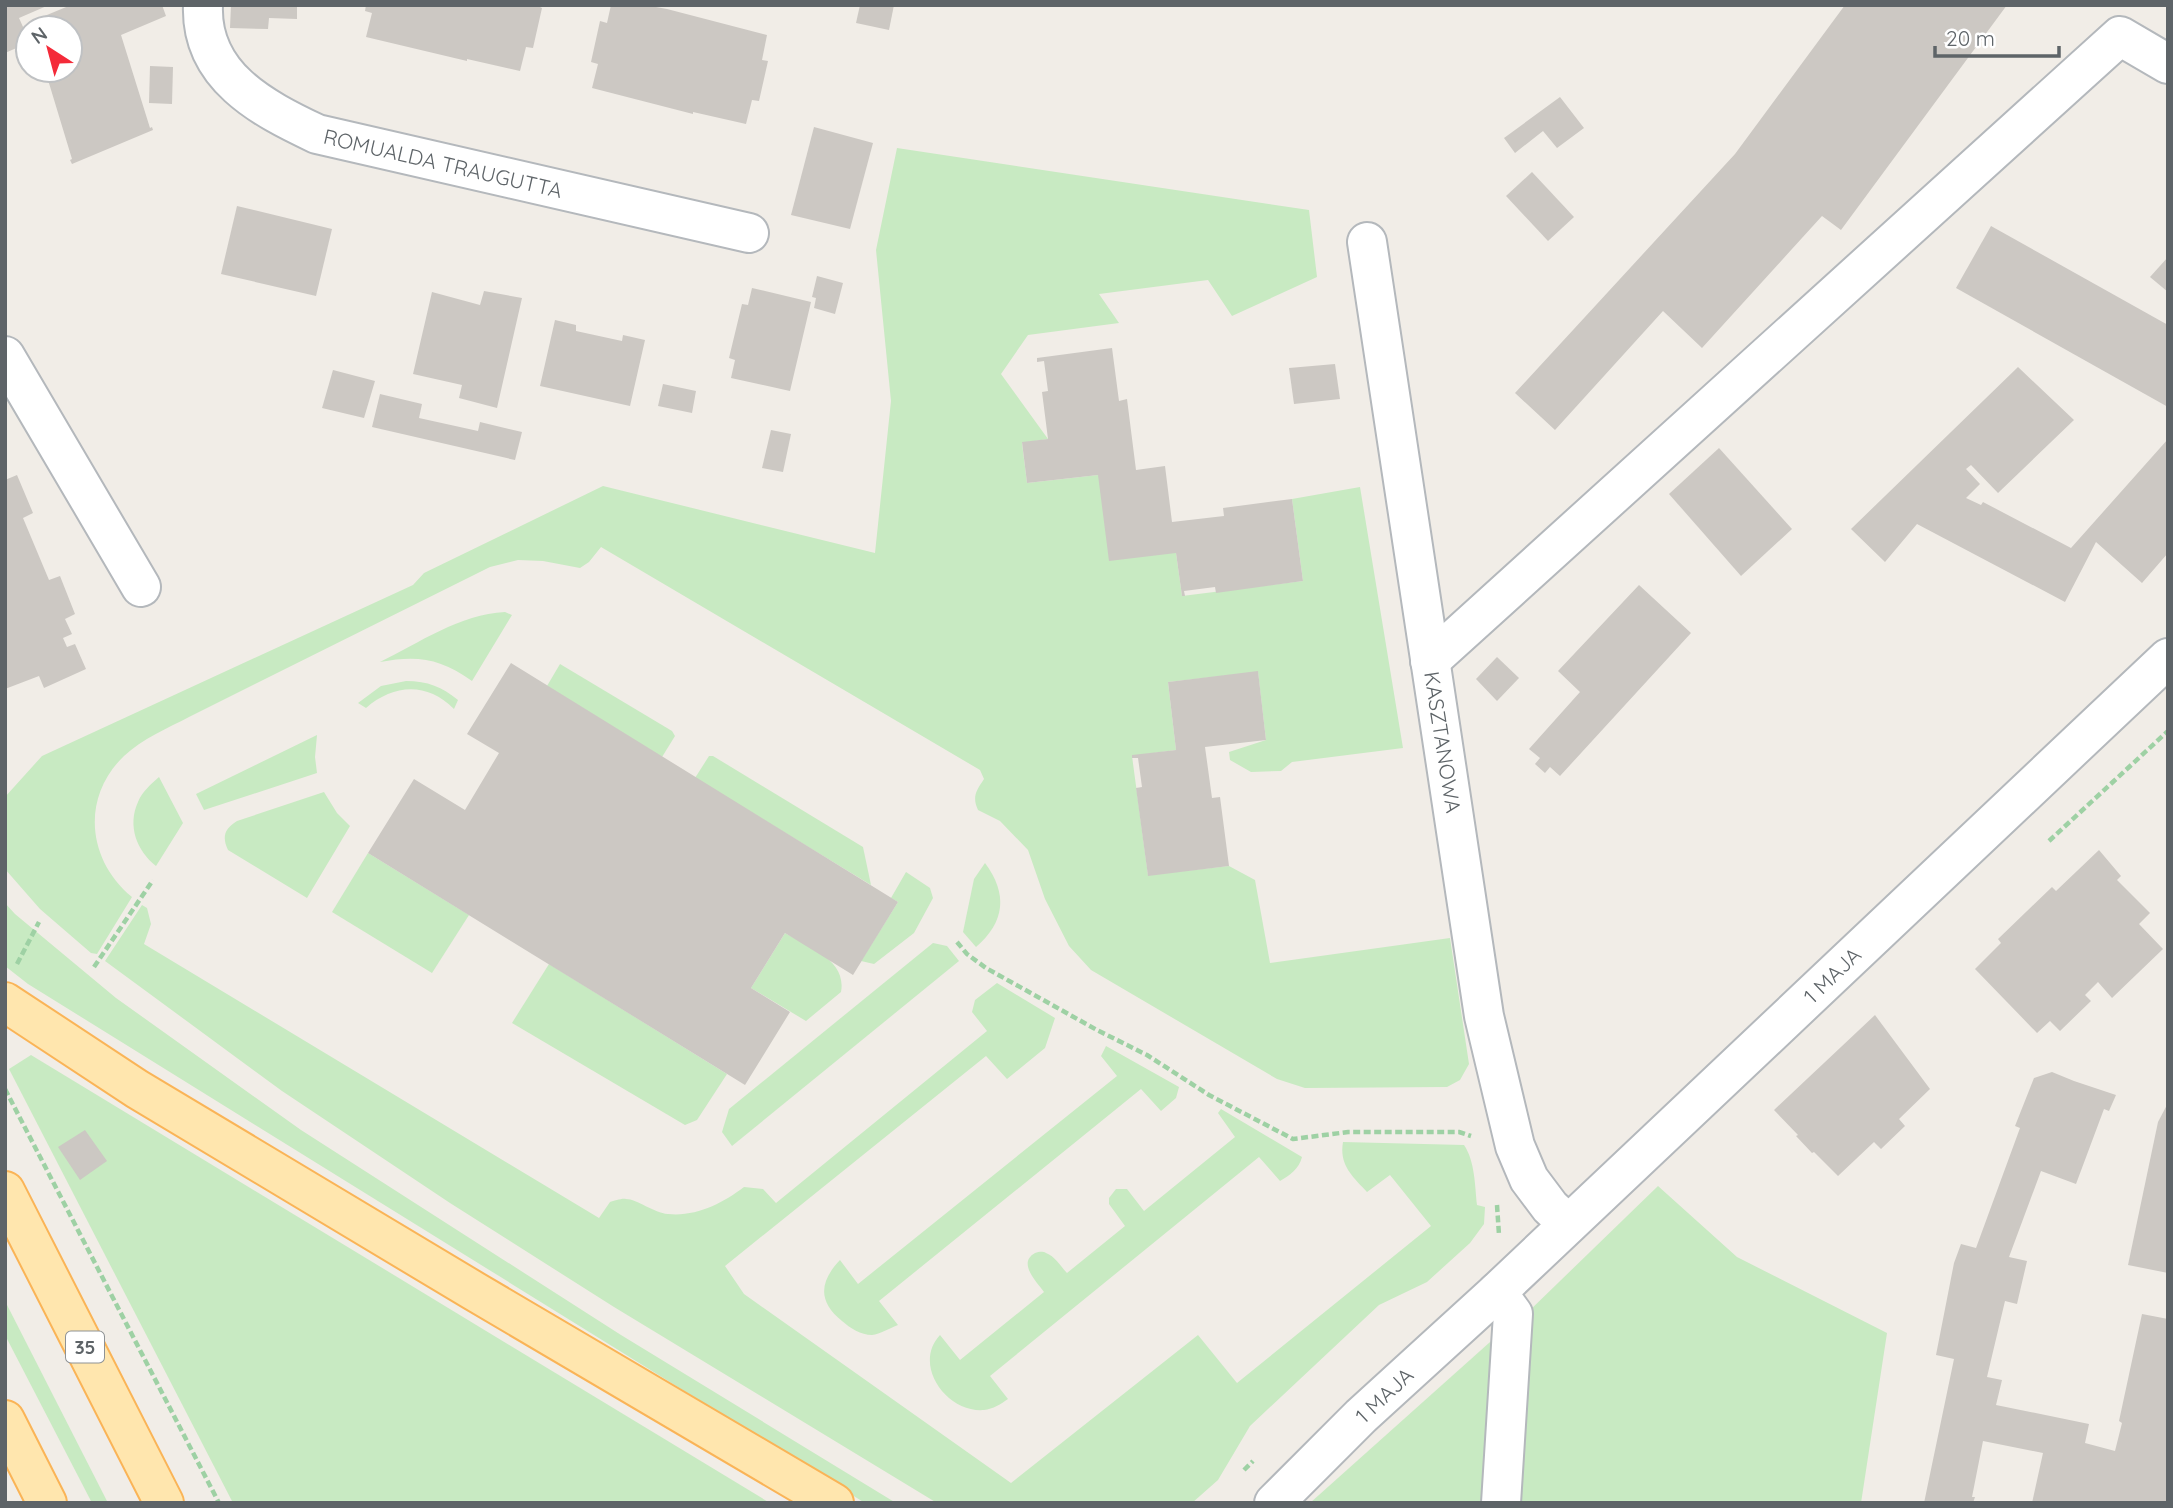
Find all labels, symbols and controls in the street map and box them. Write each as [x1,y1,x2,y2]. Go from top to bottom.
north arrow [14,14,84,84]
scale bar [1935,14,2059,58]
text: N [26,21,52,49]
text: 20 m [1946,25,1995,51]
street label: ROMUALDA TRAUGUTTA [321,123,565,203]
street label: KASZTANOWA [1419,669,1467,815]
street label: 1 MAJA [1798,941,1866,1009]
road number: 35 [66,1331,104,1362]
street label: 1 MAJA [1350,1362,1418,1428]

